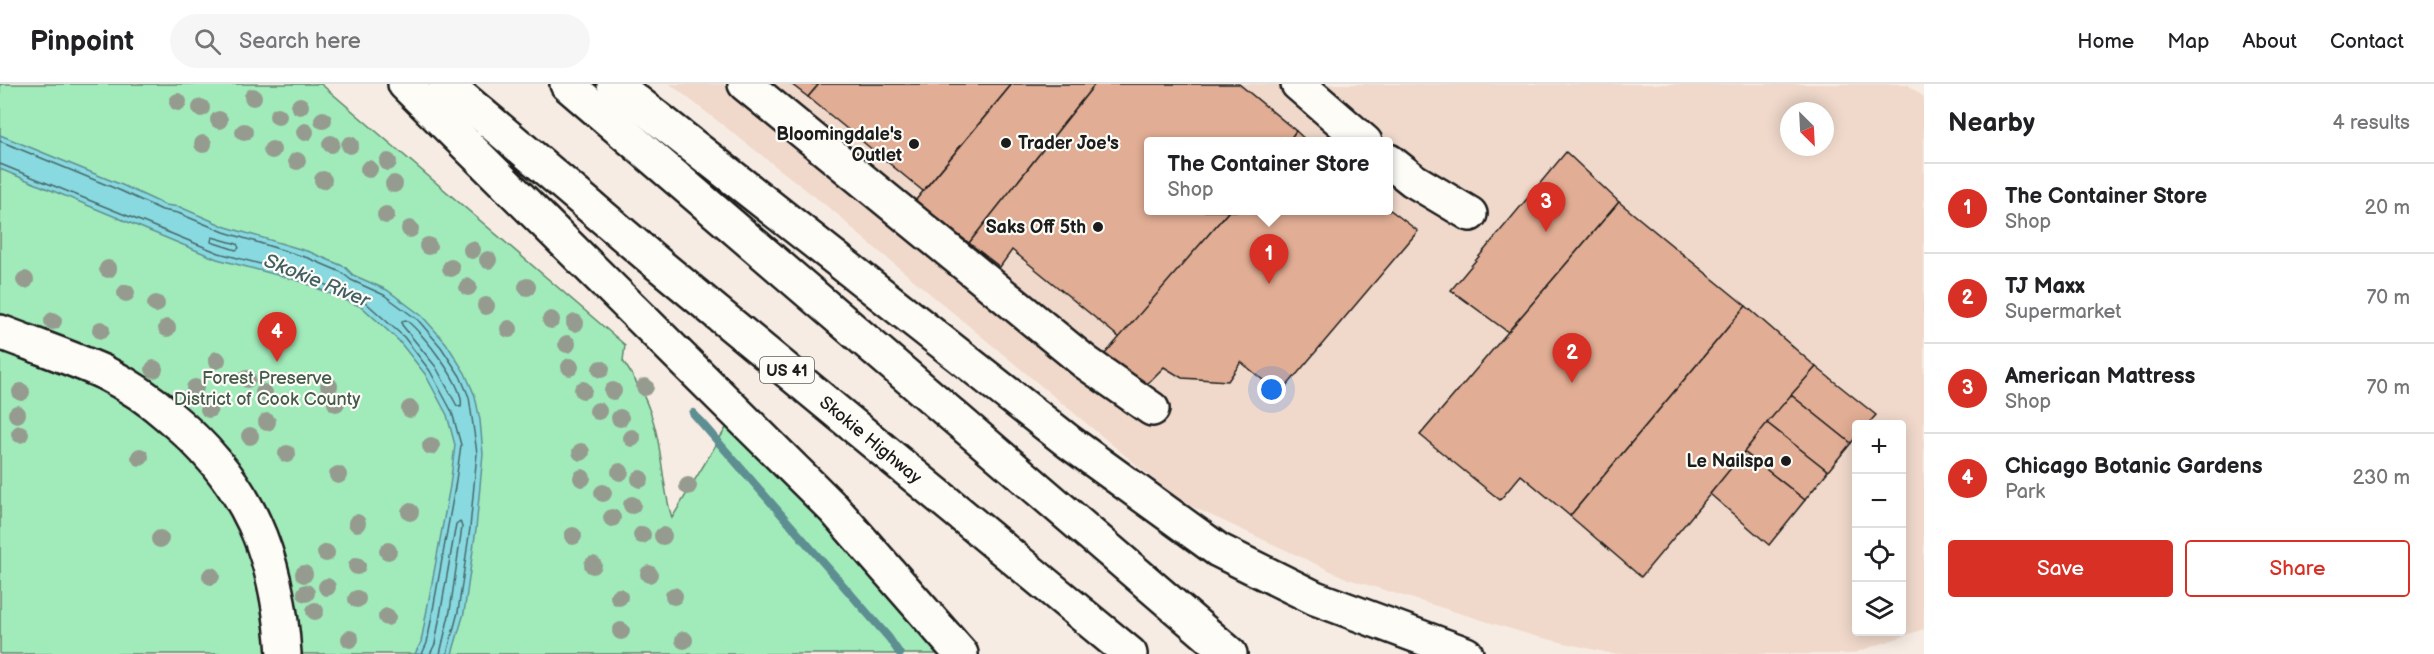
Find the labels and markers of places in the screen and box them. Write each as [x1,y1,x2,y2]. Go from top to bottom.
place label: Bloomingdale's Outlet [776,124,902,166]
place label: Trader Joe's [1018,133,1119,154]
marker: Trader Joe's [999,136,1013,150]
marker: Bloomingdale's Outlet [907,137,921,151]
pin: 3 [1526,182,1566,232]
place label: Saks Off 5th [986,217,1086,238]
marker: Saks Off 5th [1091,220,1105,234]
pin: 1 [1250,234,1288,284]
pin: 4 [258,312,296,362]
pin: 2 [1552,334,1592,383]
place label: Le Nailspa [1686,451,1774,472]
marker: Le Nailspa [1779,454,1793,468]

